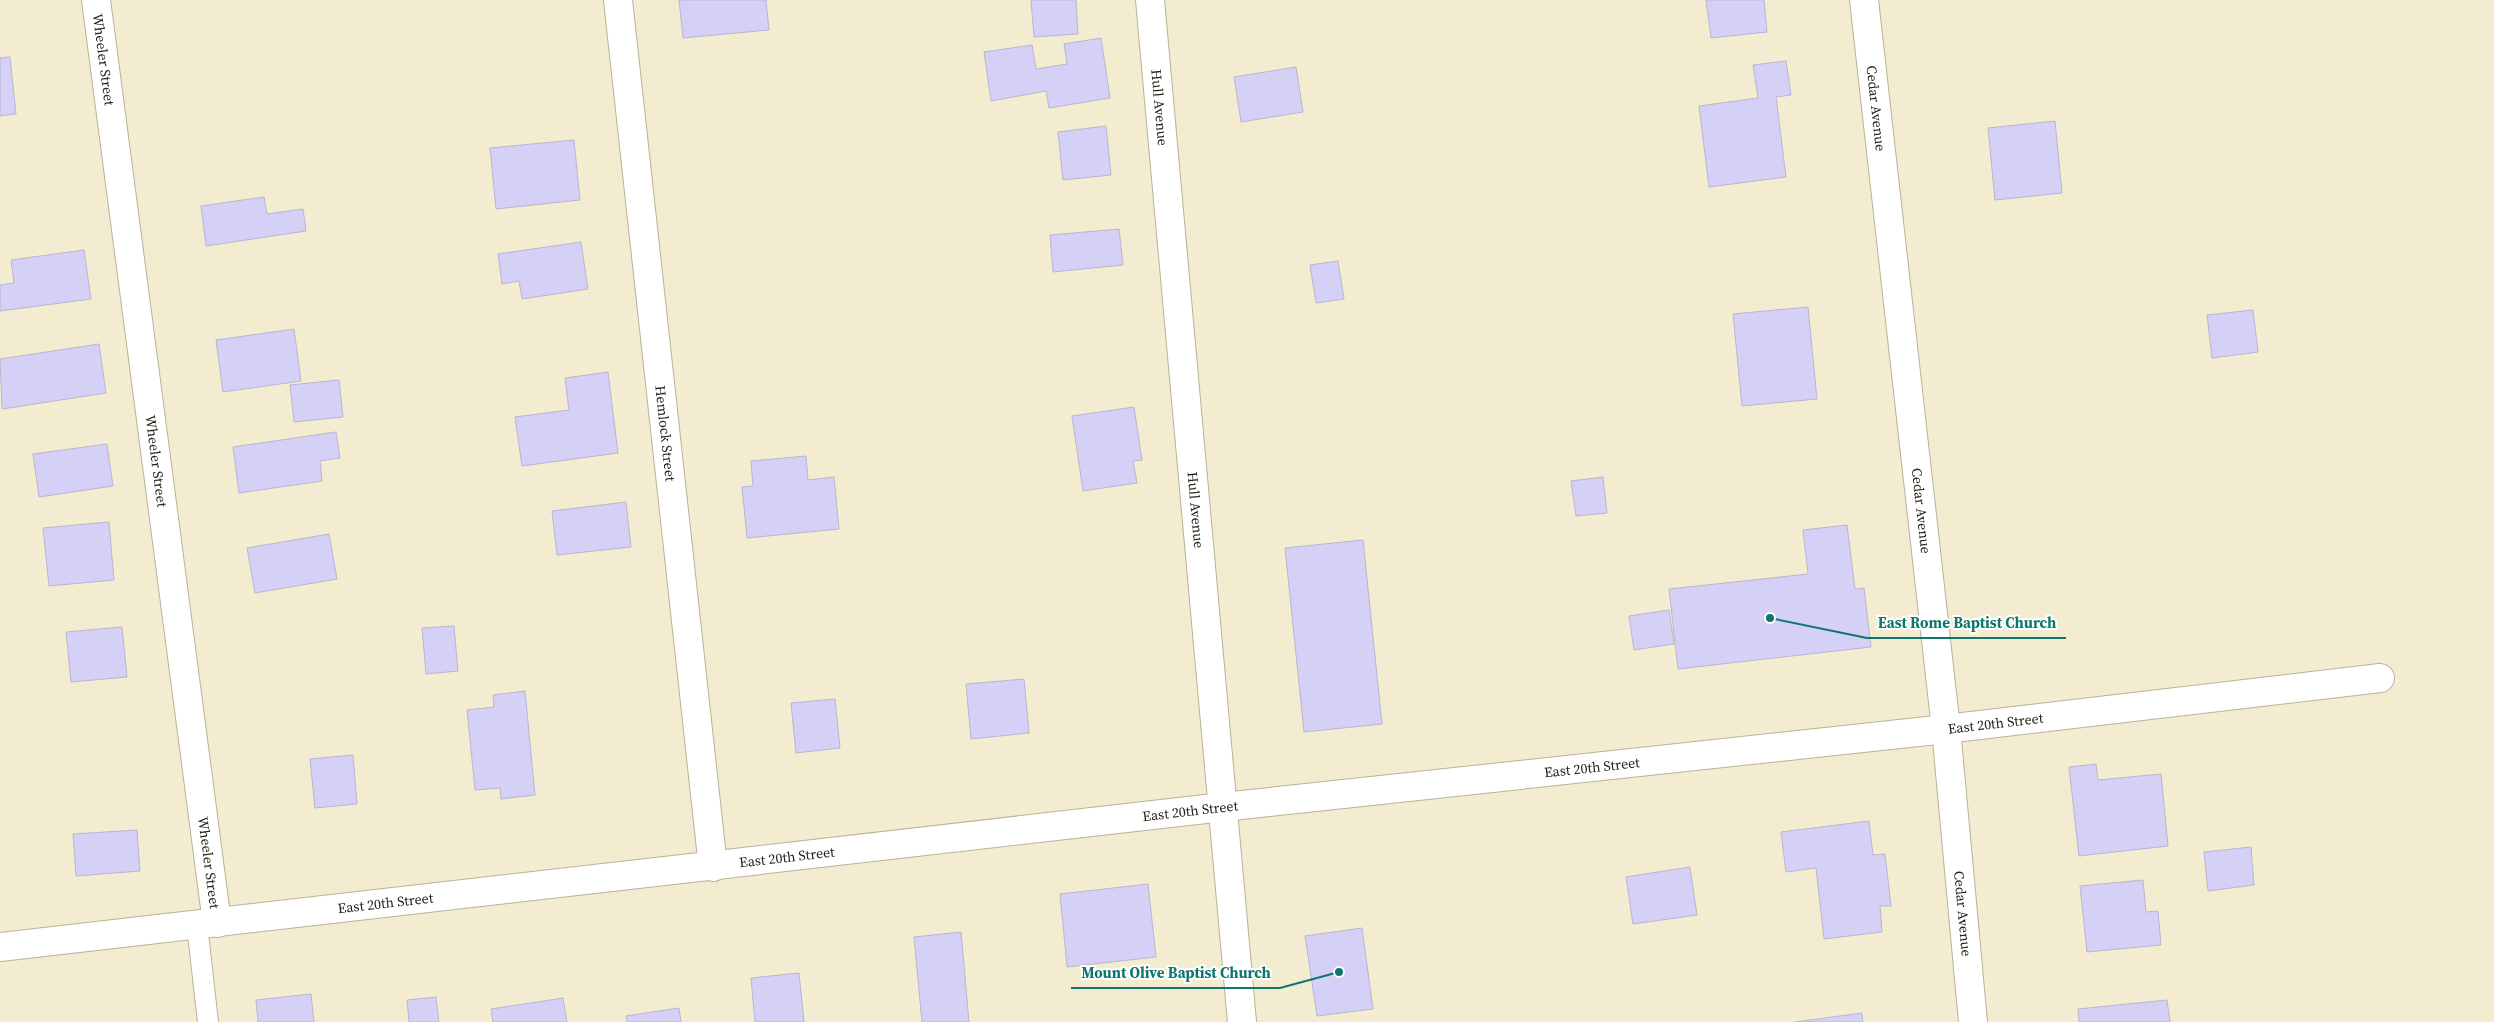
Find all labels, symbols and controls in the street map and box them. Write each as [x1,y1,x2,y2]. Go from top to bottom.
street label: Wheeler Street [88,12,120,107]
street label: Cedar Avenue [1861,64,1891,152]
street label: Hull Avenue [1146,69,1173,147]
street label: Hemlock Street [650,384,681,483]
street label: Wheeler Street [140,414,172,509]
street label: Cedar Avenue [1907,467,1936,555]
street label: Hull Avenue [1183,471,1209,549]
callout: East Rome Baptist Church [1867,608,2066,638]
text: East Rome Baptist Church [1878,612,2056,633]
street label: East 20th Street [1947,708,2045,739]
street label: East 20th Street [1543,752,1641,782]
street label: East 20th Street [1141,795,1239,826]
street label: Wheeler Street [193,815,225,910]
street label: East 20th Street [738,841,836,872]
street label: Cedar Avenue [1949,870,1977,957]
street label: East 20th Street [337,887,435,918]
callout: Mount Olive Baptist Church [1071,958,1280,988]
text: Mount Olive Baptist Church [1081,962,1271,983]

